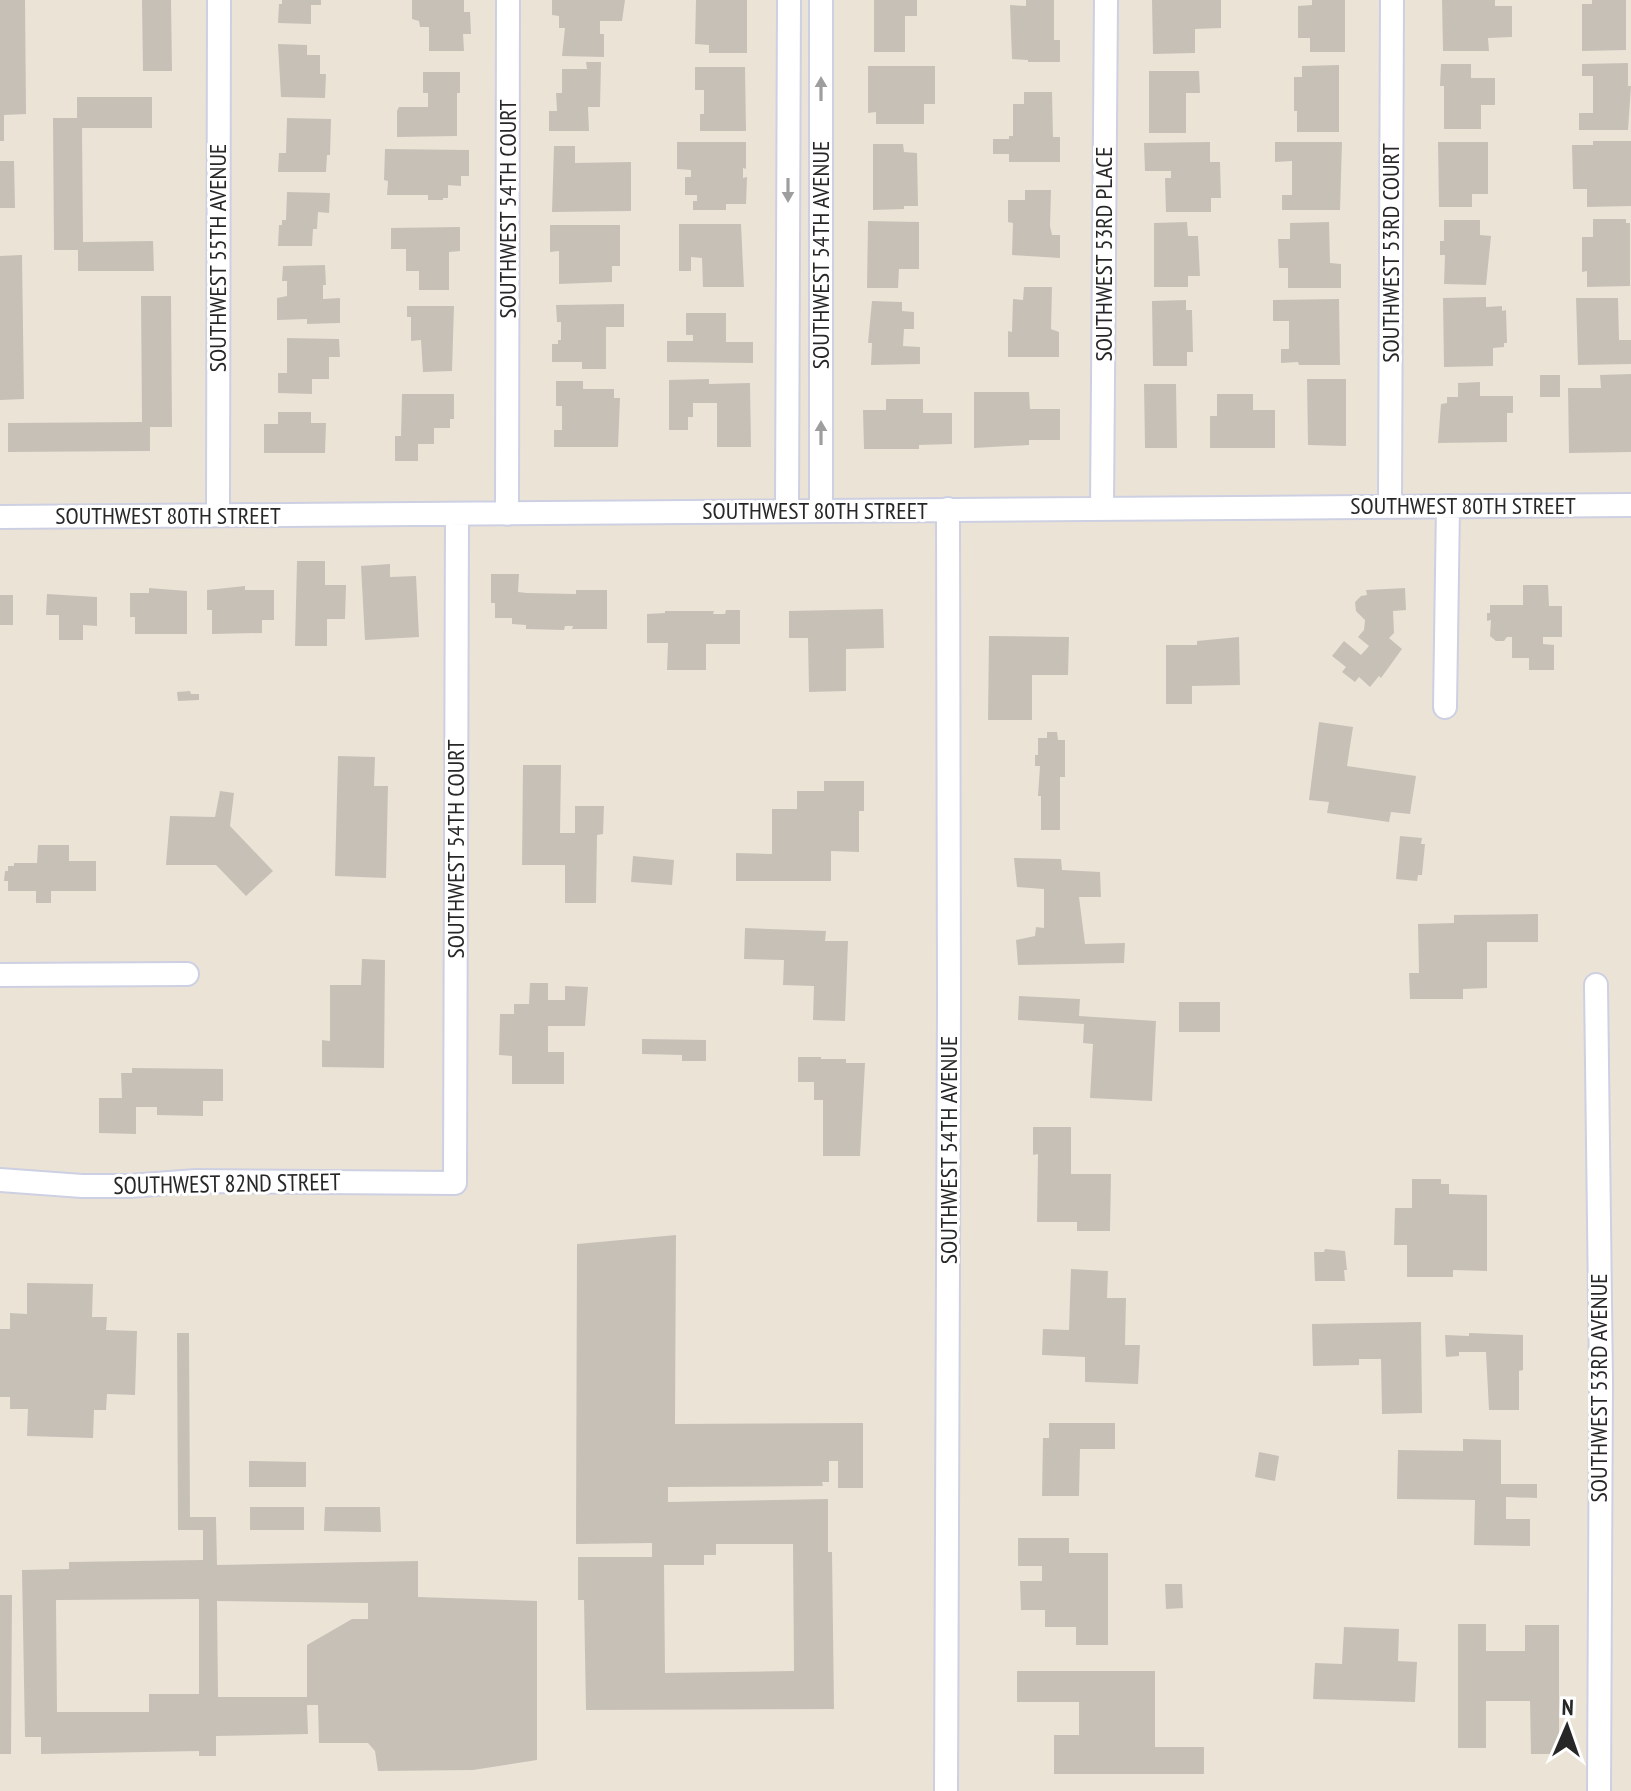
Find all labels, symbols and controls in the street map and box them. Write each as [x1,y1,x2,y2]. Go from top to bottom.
one-way arrow [815,76,827,101]
street label: SOUTHWEST 54TH COURT [492,99,523,318]
street label: SOUTHWEST 54TH AVENUE [805,141,836,369]
street label: SOUTHWEST 53RD COURT [1375,143,1406,363]
street label: SOUTHWEST 55TH AVENUE [202,144,233,372]
street label: SOUTHWEST 53RD PLACE [1088,146,1119,362]
one-way arrow [782,178,794,203]
one-way arrow [815,420,827,445]
street label: SOUTHWEST 80TH STREET [1350,490,1576,521]
street label: SOUTHWEST 80TH STREET [702,495,928,526]
street label: SOUTHWEST 80TH STREET [55,500,281,531]
street label: SOUTHWEST 54TH COURT [440,739,471,958]
street label: SOUTHWEST 54TH AVENUE [933,1036,964,1264]
street label: SOUTHWEST 82ND STREET [113,1166,341,1201]
street label: SOUTHWEST 53RD AVENUE [1583,1274,1614,1502]
north arrow [1527,1687,1607,1767]
text: N [1561,1693,1574,1721]

